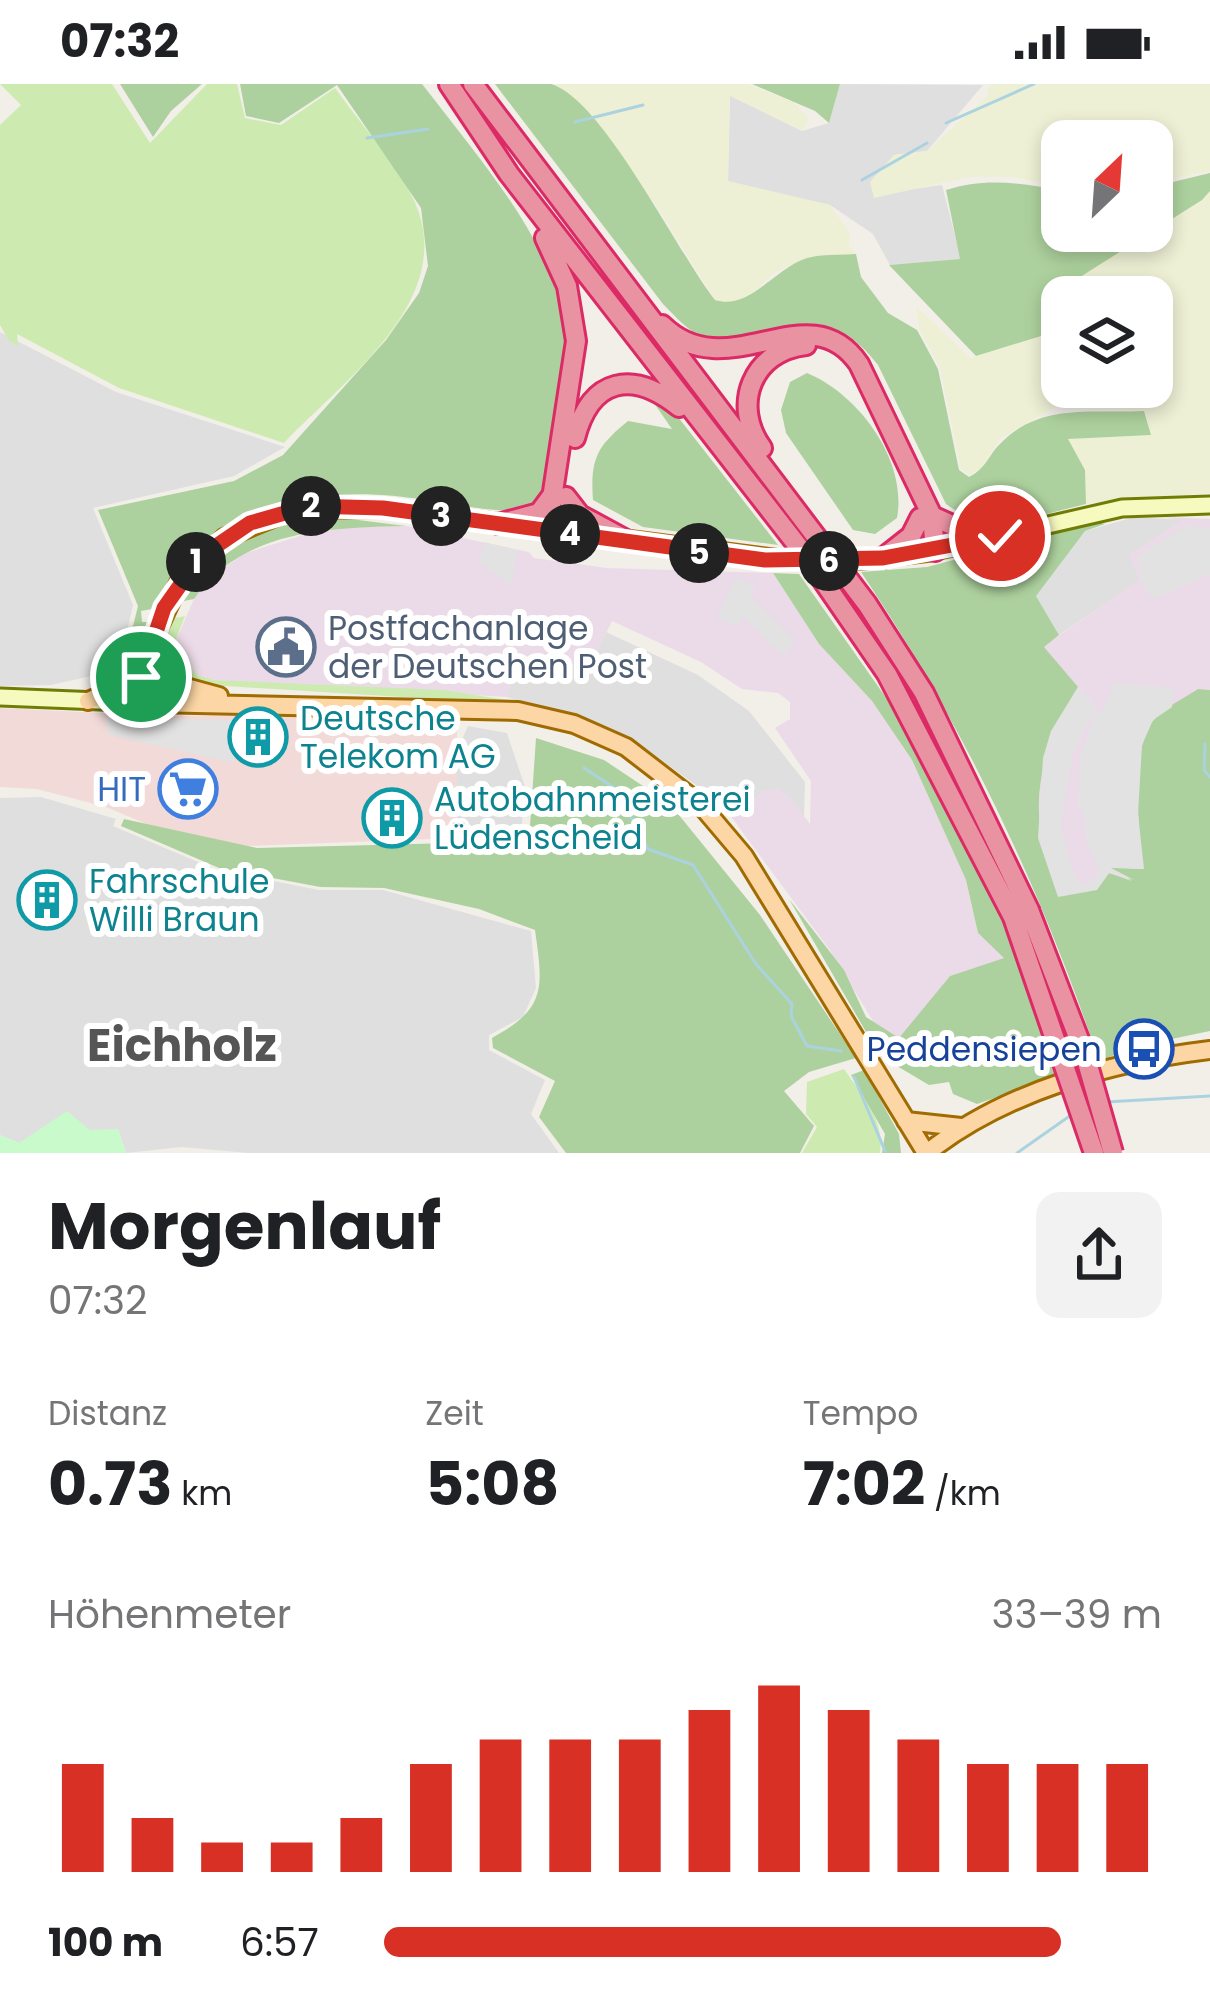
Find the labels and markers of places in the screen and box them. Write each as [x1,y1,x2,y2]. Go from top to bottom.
pin: 2 [281,476,341,536]
pin [949,485,1051,587]
pin: 3 [411,486,471,546]
pin: 4 [540,504,600,564]
pin: 5 [669,523,729,583]
pin: 6 [799,531,859,591]
pin: 1 [166,532,226,592]
place label: Postfachanlage der Deutschen Post [328,605,647,690]
public building icon: Postfachanlage der Deutschen Post [255,616,317,678]
pin [90,626,192,728]
place label: Deutsche Telekom AG [300,695,496,780]
building icon: Deutsche Telekom AG [227,706,289,768]
supermarket icon: HIT [157,758,219,820]
place label: HIT [97,766,146,813]
place label: Autobahnmeisterei Lüdenscheid [434,776,751,861]
building icon: Autobahnmeisterei Lüdenscheid [361,787,423,849]
place label: Fahrschule Willi Braun [89,858,269,943]
building icon: Fahrschule Willi Braun [16,869,78,931]
bus stop icon: Peddensiepen [1113,1018,1175,1080]
place label: Peddensiepen [867,1026,1102,1073]

